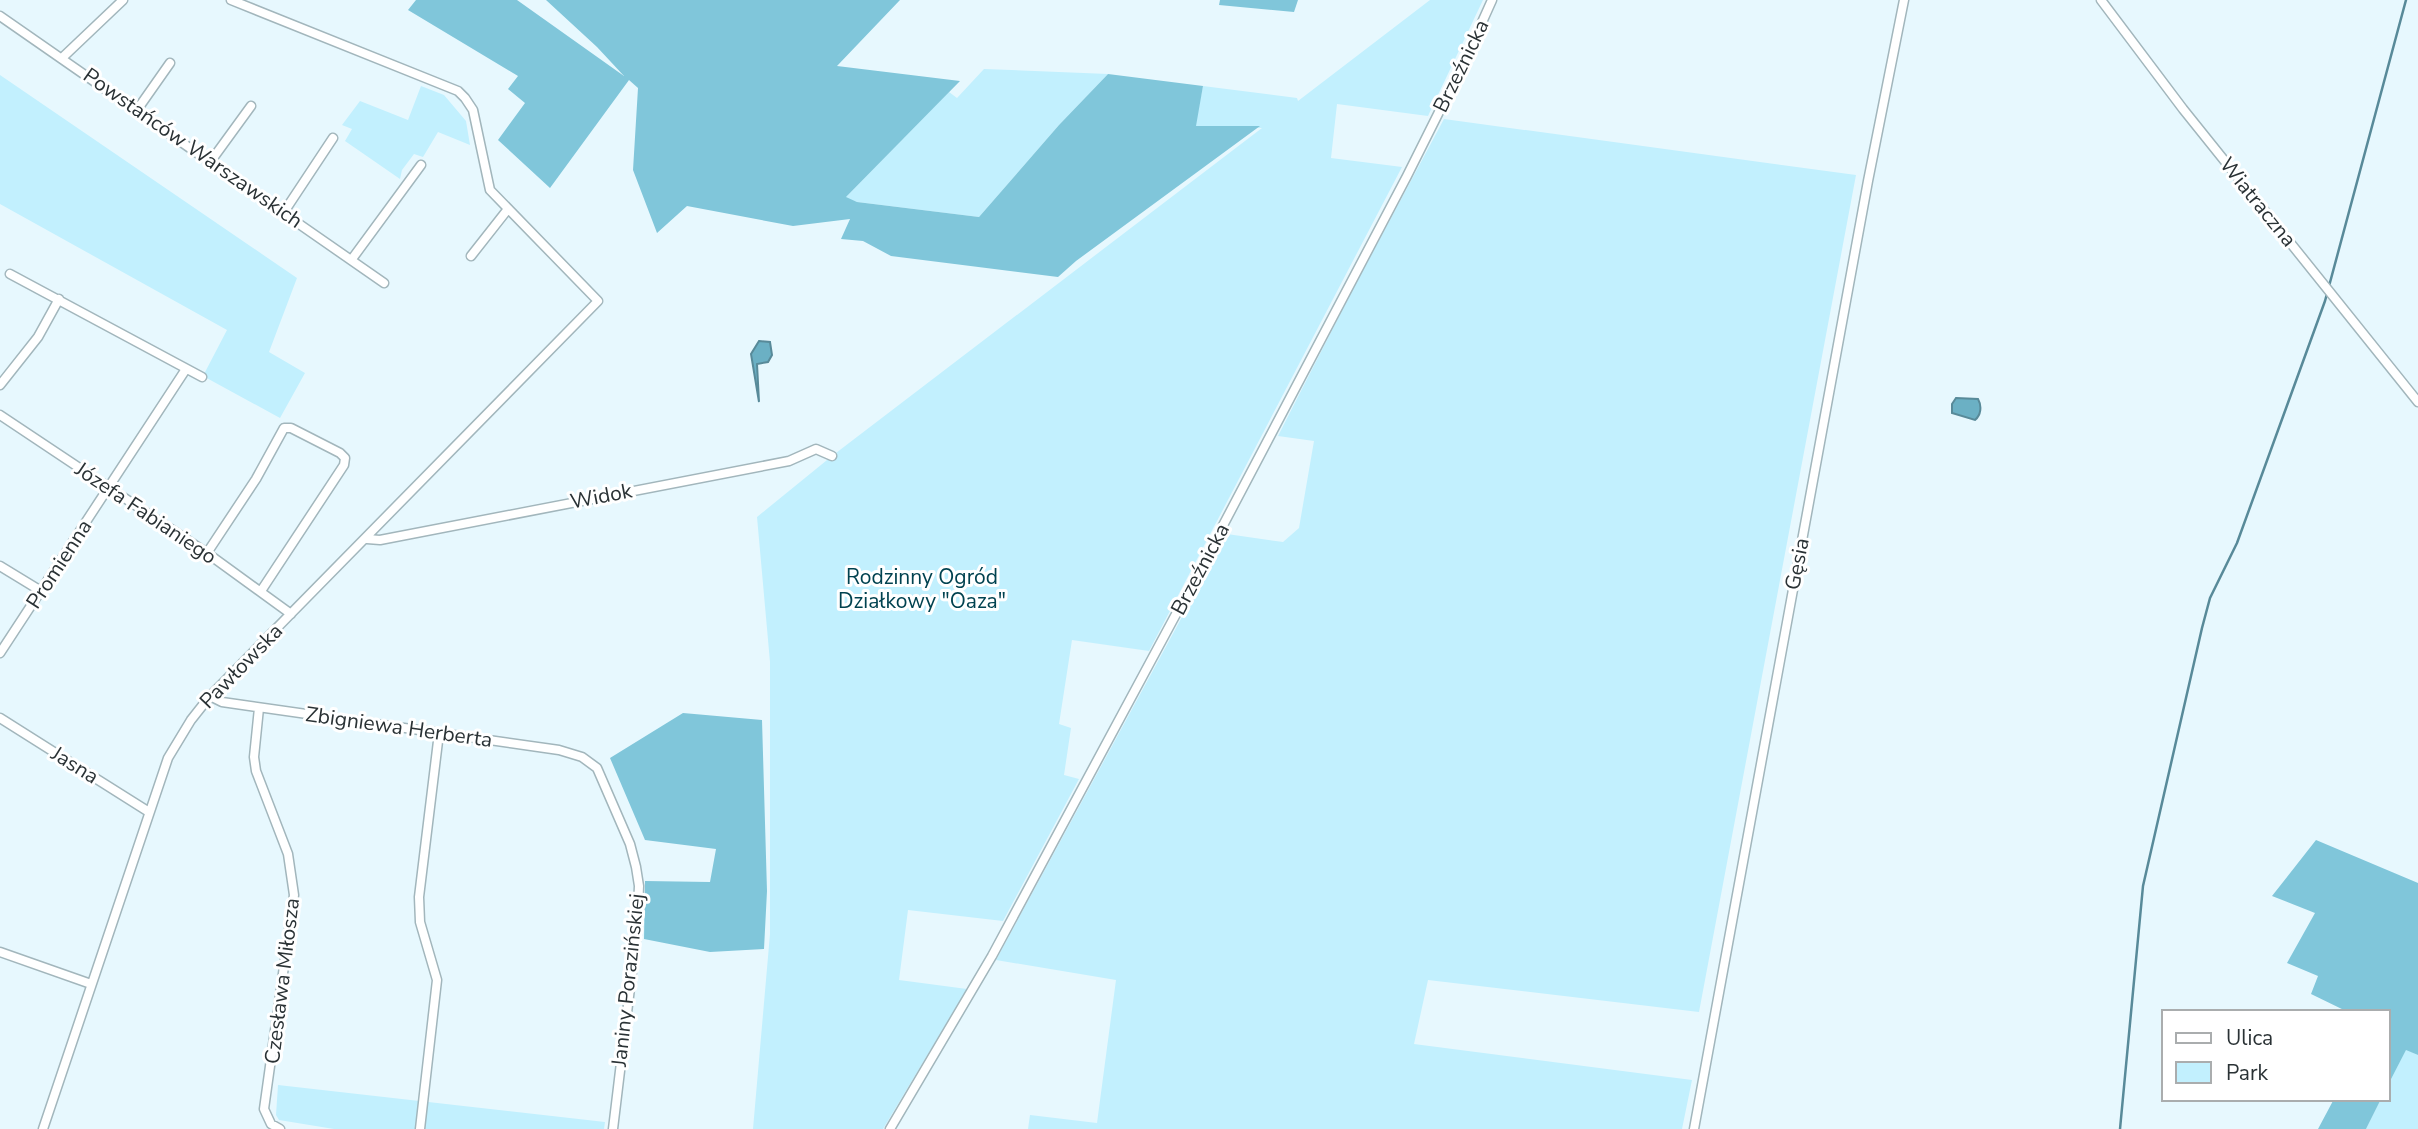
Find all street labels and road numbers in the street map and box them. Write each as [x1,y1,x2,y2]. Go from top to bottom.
street label: Brzeźnicka [1426,15,1496,117]
street label: Powstańców Warszawskich [78,61,308,235]
street label: Wiatraczna [2213,151,2303,253]
street label: Józefa Fabianiego [69,455,222,571]
street label: Widok [568,476,635,516]
street label: Promienna [20,514,98,614]
street label: Brzeźnicka [1164,518,1236,620]
street label: Gęsia [1778,536,1816,592]
street label: Pawłowska [193,617,289,715]
street label: Zbigniewa Herberta [304,700,494,754]
street label: Jasna [45,739,104,790]
street label: Janiny Porazińskiej [605,892,651,1069]
street label: Czesława Miłosza [258,896,306,1066]

